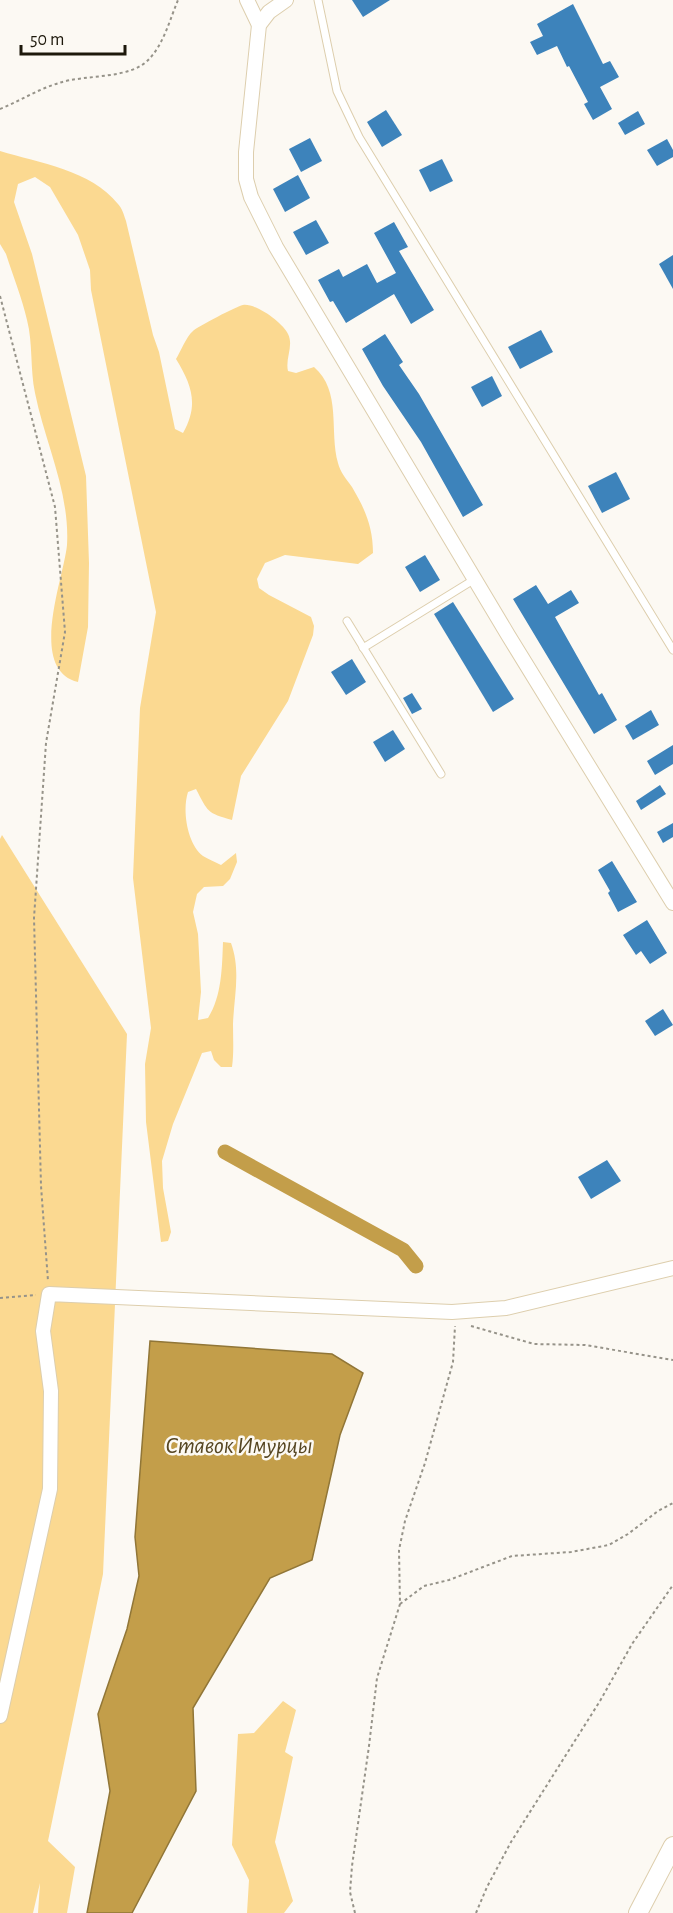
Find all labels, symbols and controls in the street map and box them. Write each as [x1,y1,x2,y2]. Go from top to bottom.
scale bar [21,18,124,56]
text: 50 m [30,31,64,49]
water label: Ставок Имурцы [165,1434,313,1458]

